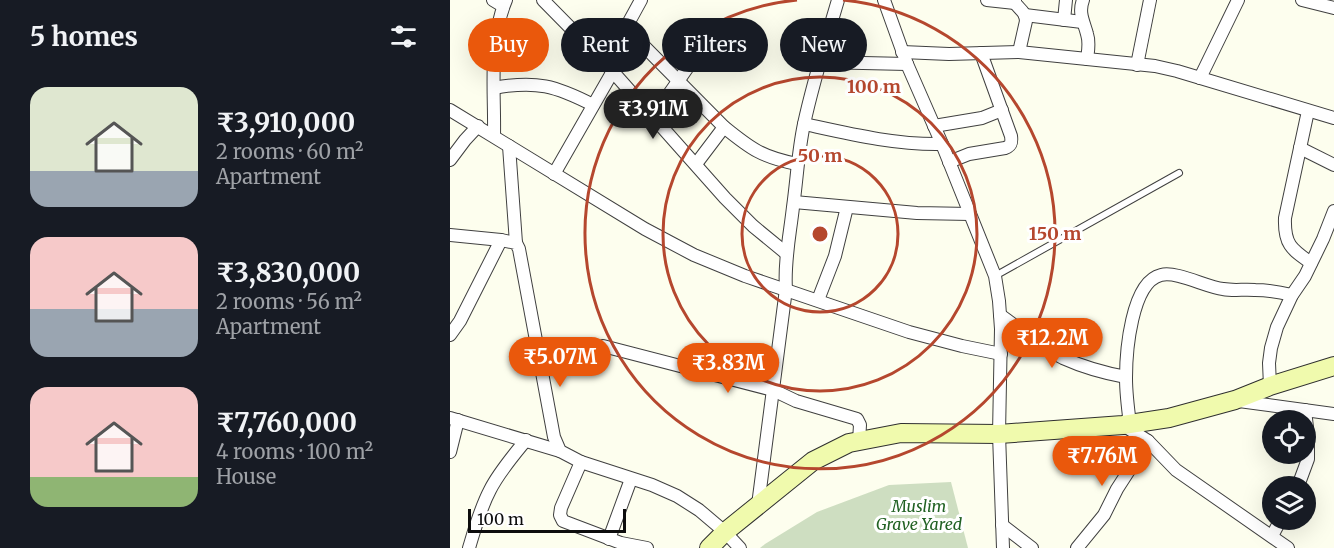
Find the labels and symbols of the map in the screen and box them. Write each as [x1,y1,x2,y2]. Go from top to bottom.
text: 100 m [847,75,901,98]
pin: ₹3.91M [604,89,702,140]
text: 50 m [798,144,842,167]
text: 150 m [1029,222,1081,245]
centre of rings [810,224,830,244]
pin: ₹12.2M [1003,318,1101,369]
pin: ₹5.07M [511,337,609,388]
pin: ₹3.83M [679,343,777,394]
pin: ₹7.76M [1053,436,1151,487]
park label: Muslim Grave Yared [876,496,963,534]
scale bar [468,506,626,534]

